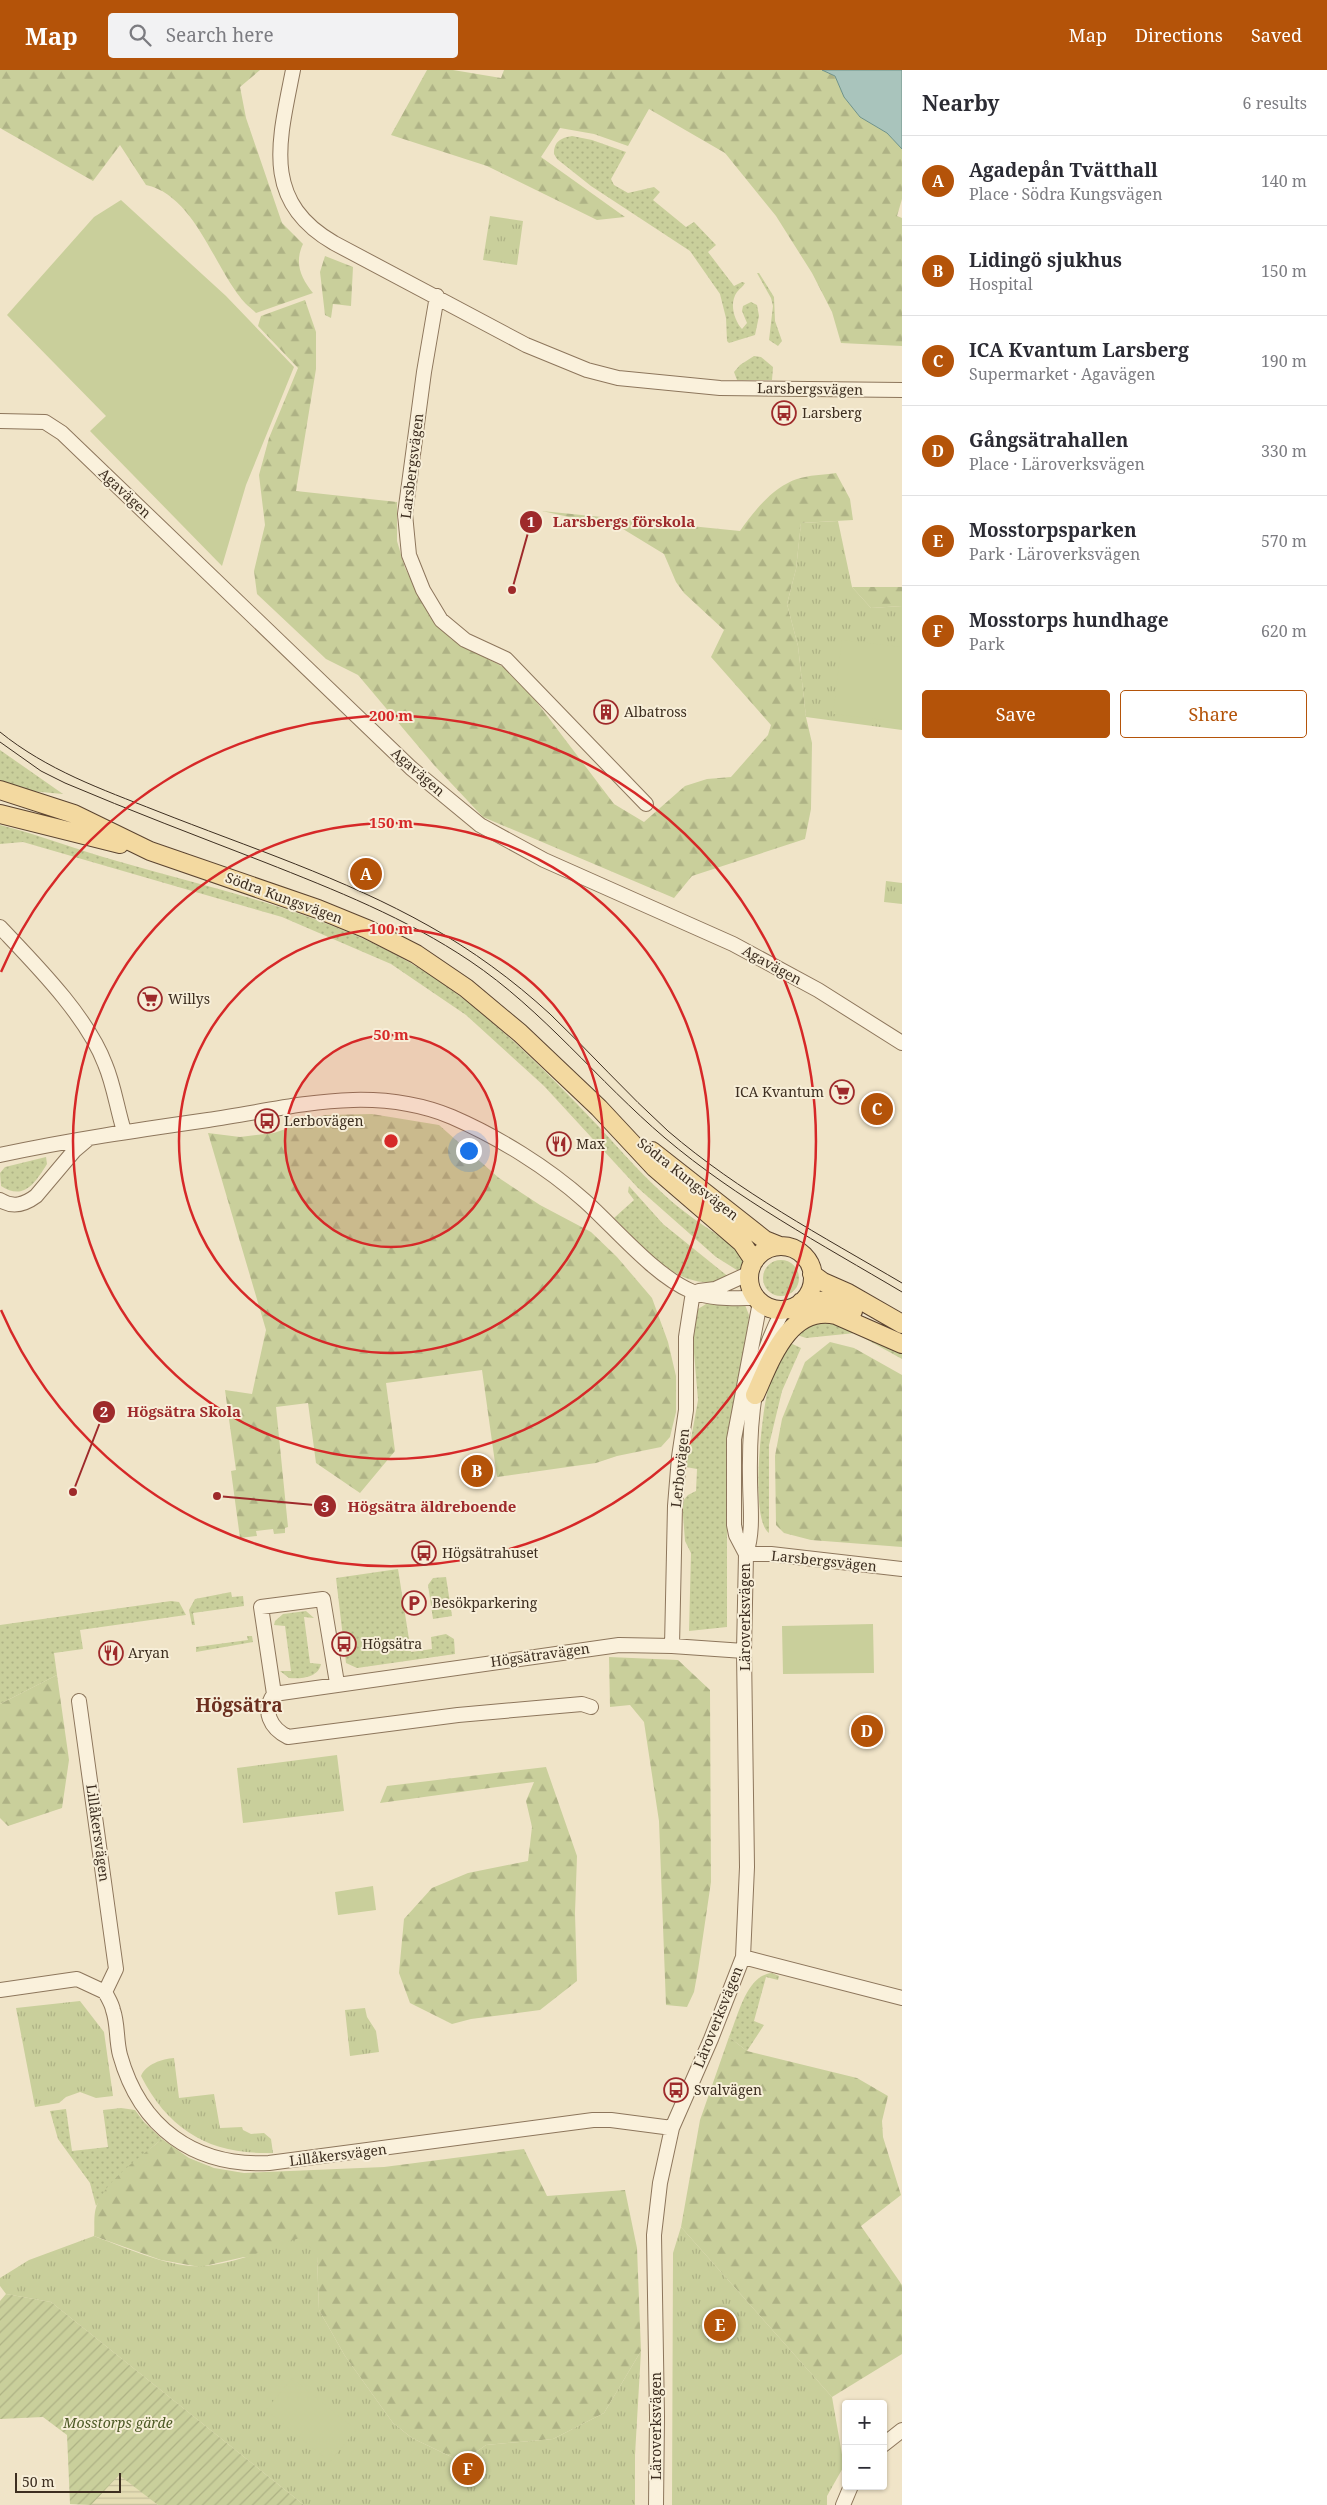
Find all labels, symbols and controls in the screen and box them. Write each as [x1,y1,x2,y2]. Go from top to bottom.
search box [108,13,458,58]
text: Map [25,19,78,52]
icon: search [126,21,154,49]
text: Search here [166,22,274,48]
text: Map [1069,23,1107,47]
text: Directions [1135,23,1223,47]
text: Saved [1251,23,1302,47]
text: Nearby [922,89,1000,117]
text: 6 results [1243,92,1307,114]
text: Agadepån Tvätthall [969,157,1158,183]
text: A [932,170,944,192]
text: 140 m [1261,170,1307,192]
text: Place · Södra Kungsvägen [969,183,1162,205]
text: Lidingö sjukhus [969,247,1122,273]
text: B [933,260,943,282]
text: 150 m [1261,260,1307,282]
text: Hospital [969,273,1033,295]
text: ICA Kvantum Larsberg [969,337,1189,363]
text: C [933,350,943,372]
text: 190 m [1261,350,1307,372]
text: Supermarket · Agavägen [969,363,1155,385]
street label: Larsbergsvägen [757,378,863,399]
bus stop icon: Larsberg [771,400,797,426]
place label: Larsberg [802,403,862,422]
street label: Larsbergsvägen [396,412,427,520]
text: Gångsätrahallen [969,427,1129,453]
text: D [932,440,944,462]
text: 330 m [1261,440,1307,462]
text: Place · Läroverksvägen [969,453,1145,475]
street label: Agavägen [95,464,156,522]
callout: Larsbergs förskola [518,507,706,537]
text: 1 [527,511,535,531]
text: Larsbergs förskola [553,511,695,531]
text: Mosstorpsparken [969,517,1137,543]
text: E [933,530,943,552]
text: 570 m [1261,530,1307,552]
text: Park · Läroverksvägen [969,543,1140,565]
text: Mosstorps hundhage [969,607,1169,633]
text: F [933,620,943,642]
text: 620 m [1261,620,1307,642]
text: Park [969,633,1005,655]
button: Save [922,690,1110,738]
button: Share [1120,690,1307,738]
building icon: Albatross [593,699,619,725]
place label: Albatross [624,702,687,721]
text: 200 m [369,705,413,725]
street label: Agavägen [388,743,449,800]
text: 150 m [369,812,413,832]
pin: A [350,855,382,893]
street label: Södra Kungsvägen [223,867,345,928]
text: 100 m [369,918,413,938]
street label: Agavägen [739,940,805,989]
supermarket icon: Willys [137,986,163,1012]
place label: Willys [168,989,210,1008]
text: 50 m [373,1024,409,1044]
supermarket icon: ICA Kvantum [829,1079,855,1105]
place label: ICA Kvantum [735,1082,824,1101]
pin: C [861,1090,893,1128]
bus stop icon: Lerbovägen [254,1108,280,1134]
place label: Lerbovägen [284,1111,364,1130]
restaurant icon: Max [546,1131,572,1157]
centre of rings [382,1132,400,1150]
street label: Södra Kungsvägen [634,1133,743,1224]
place label: Max [576,1134,606,1153]
your location [456,1138,482,1164]
callout: Högsätra Skola [92,1397,251,1427]
text: 2 [100,1401,108,1421]
text: Högsätra Skola [127,1401,241,1421]
street label: Lerbovägen [666,1427,693,1508]
pin: B [461,1452,493,1490]
callout: Högsätra äldreboende [312,1491,526,1521]
text: 3 [321,1496,329,1516]
text: Högsätra äldreboende [348,1496,516,1516]
bus stop icon: Högsätrahuset [411,1540,437,1566]
place label: Högsätrahuset [442,1543,539,1562]
street label: Larsbergsvägen [770,1546,878,1575]
street label: Läroverksvägen [735,1563,754,1671]
parking icon: Besökparkering [401,1590,427,1616]
place label: Besökparkering [432,1593,538,1612]
bus stop icon: Högsätra [331,1631,357,1657]
place label: Högsätra [362,1634,422,1653]
street label: Högsätravägen [489,1638,591,1671]
restaurant icon: Aryan [98,1640,124,1666]
place label: Aryan [128,1643,169,1662]
district label: Högsätra [195,1692,283,1718]
pin: D [851,1712,883,1750]
street label: Lillåkersvägen [82,1783,115,1883]
street label: Läroverksvägen [688,1963,747,2070]
bus stop icon: Svalvägen [663,2077,689,2103]
place label: Svalvägen [694,2080,762,2099]
street label: Lillåkersvägen [288,2139,388,2170]
pin: E [704,2306,736,2344]
street label: Läroverksvägen [646,2372,665,2480]
map controls [842,2400,887,2490]
button: + [842,2400,887,2445]
park label: Mosstorps gärde [62,2413,173,2432]
button: − [842,2445,887,2490]
pin: F [452,2450,484,2488]
scale bar [15,2470,121,2493]
text: 50 m [22,2472,55,2491]

